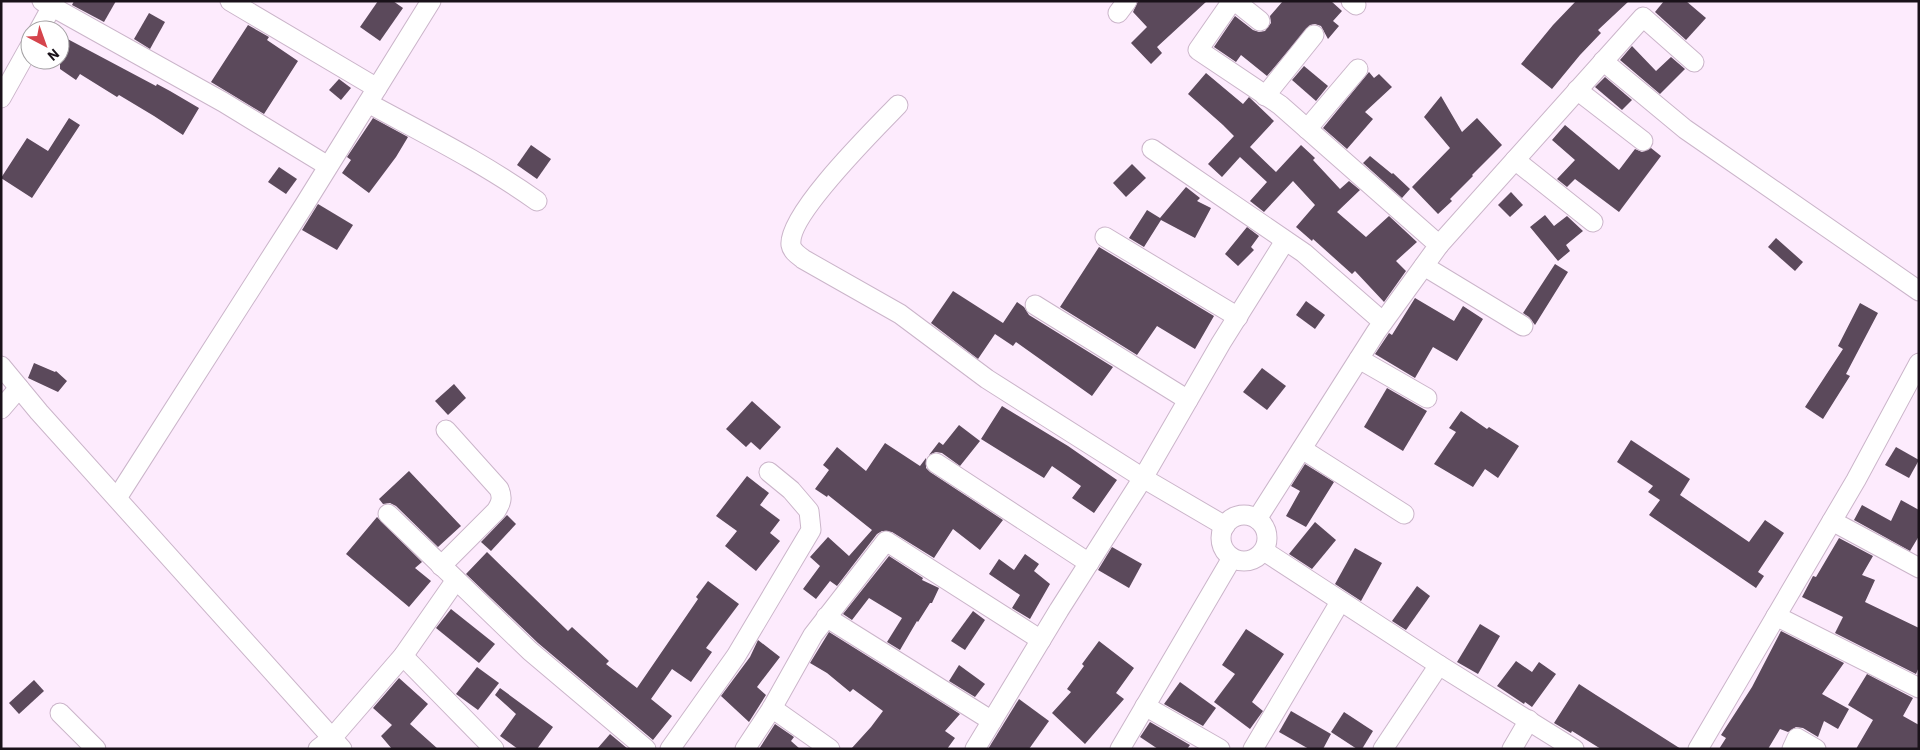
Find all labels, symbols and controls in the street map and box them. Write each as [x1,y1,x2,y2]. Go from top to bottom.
north arrow [20,20,70,70]
text: N [44,45,63,65]

